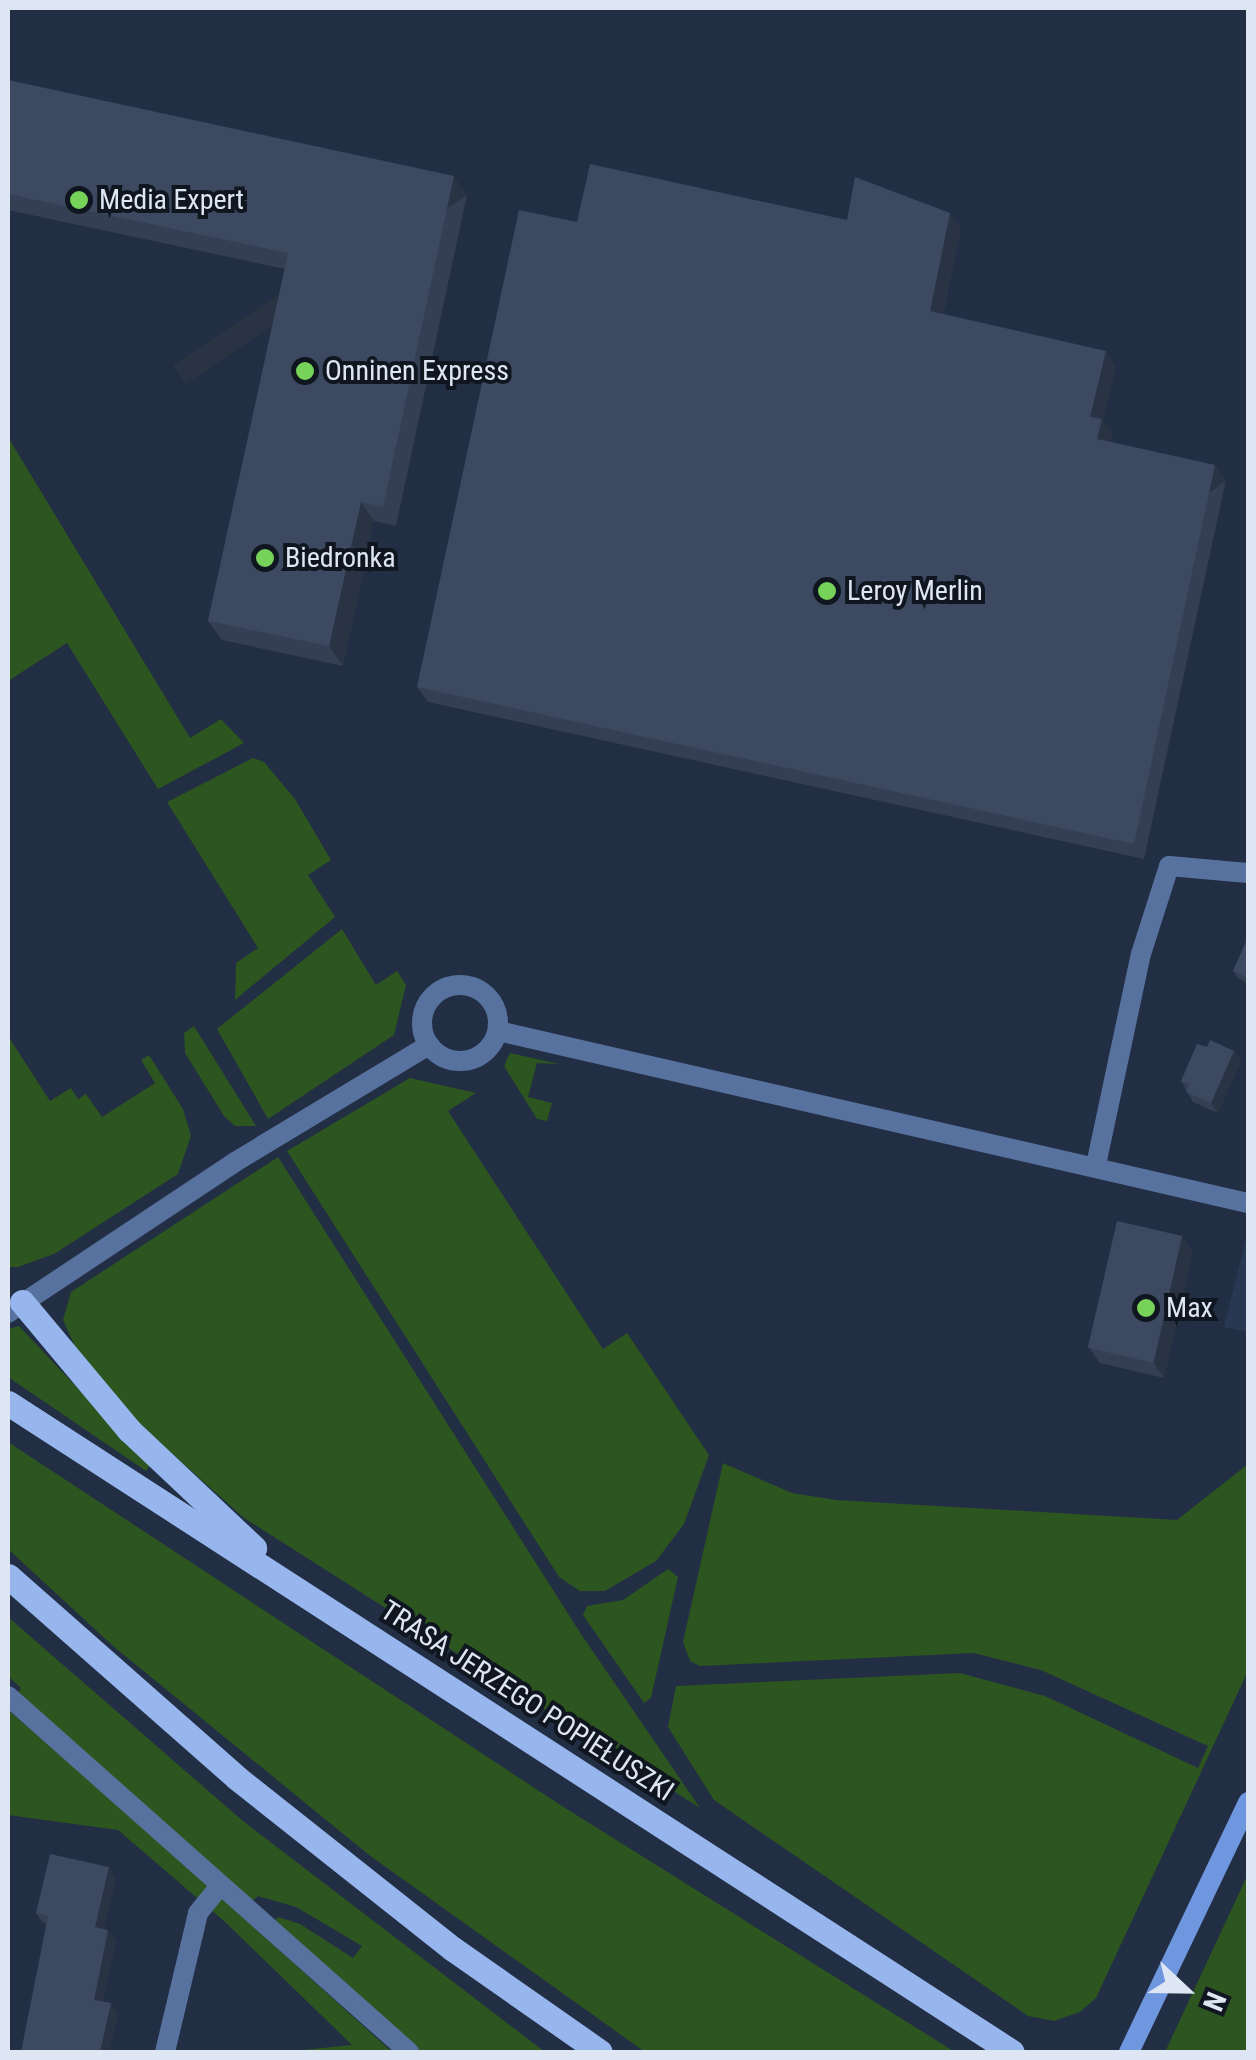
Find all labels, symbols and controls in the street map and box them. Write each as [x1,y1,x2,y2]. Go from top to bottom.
place label: Media Expert [99,183,244,217]
marker: Media Expert [68,189,90,211]
place label: Onninen Express [325,354,509,388]
marker: Onninen Express [294,360,316,382]
place label: Biedronka [285,541,396,575]
marker: Biedronka [254,547,276,569]
place label: Leroy Merlin [847,574,983,608]
marker: Leroy Merlin [816,580,838,602]
place label: Max [1166,1291,1213,1325]
marker: Max [1135,1297,1157,1319]
street label: TRASA JERZEGO POPIEŁUSZKI [374,1594,680,1808]
north arrow [1136,1940,1236,2040]
text: N [1196,1987,1233,2016]

